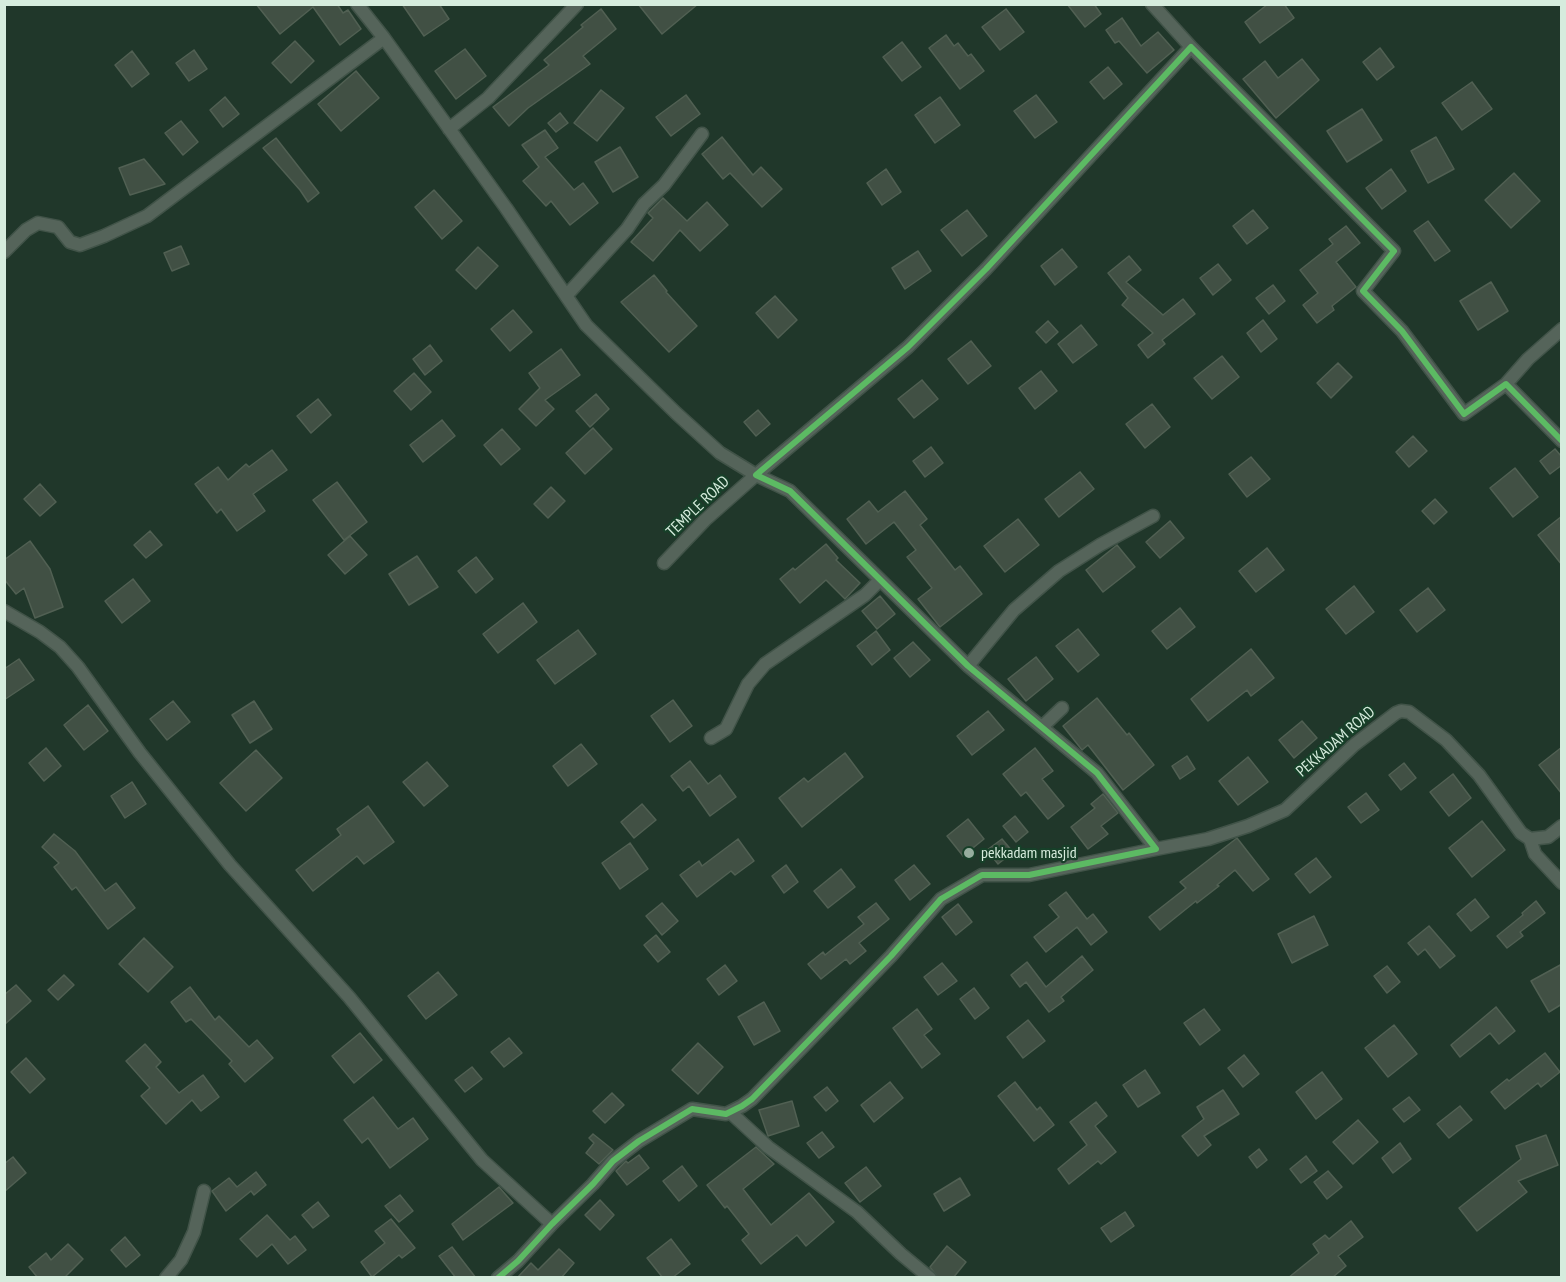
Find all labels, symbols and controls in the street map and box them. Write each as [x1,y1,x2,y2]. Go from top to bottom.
street label: TEMPLE ROAD [663,472,733,542]
street label: PEKKADAM ROAD [1293,703,1379,781]
place label: pekkadam masjid [981,843,1077,863]
marker: pekkadam masjid [962,846,976,860]

